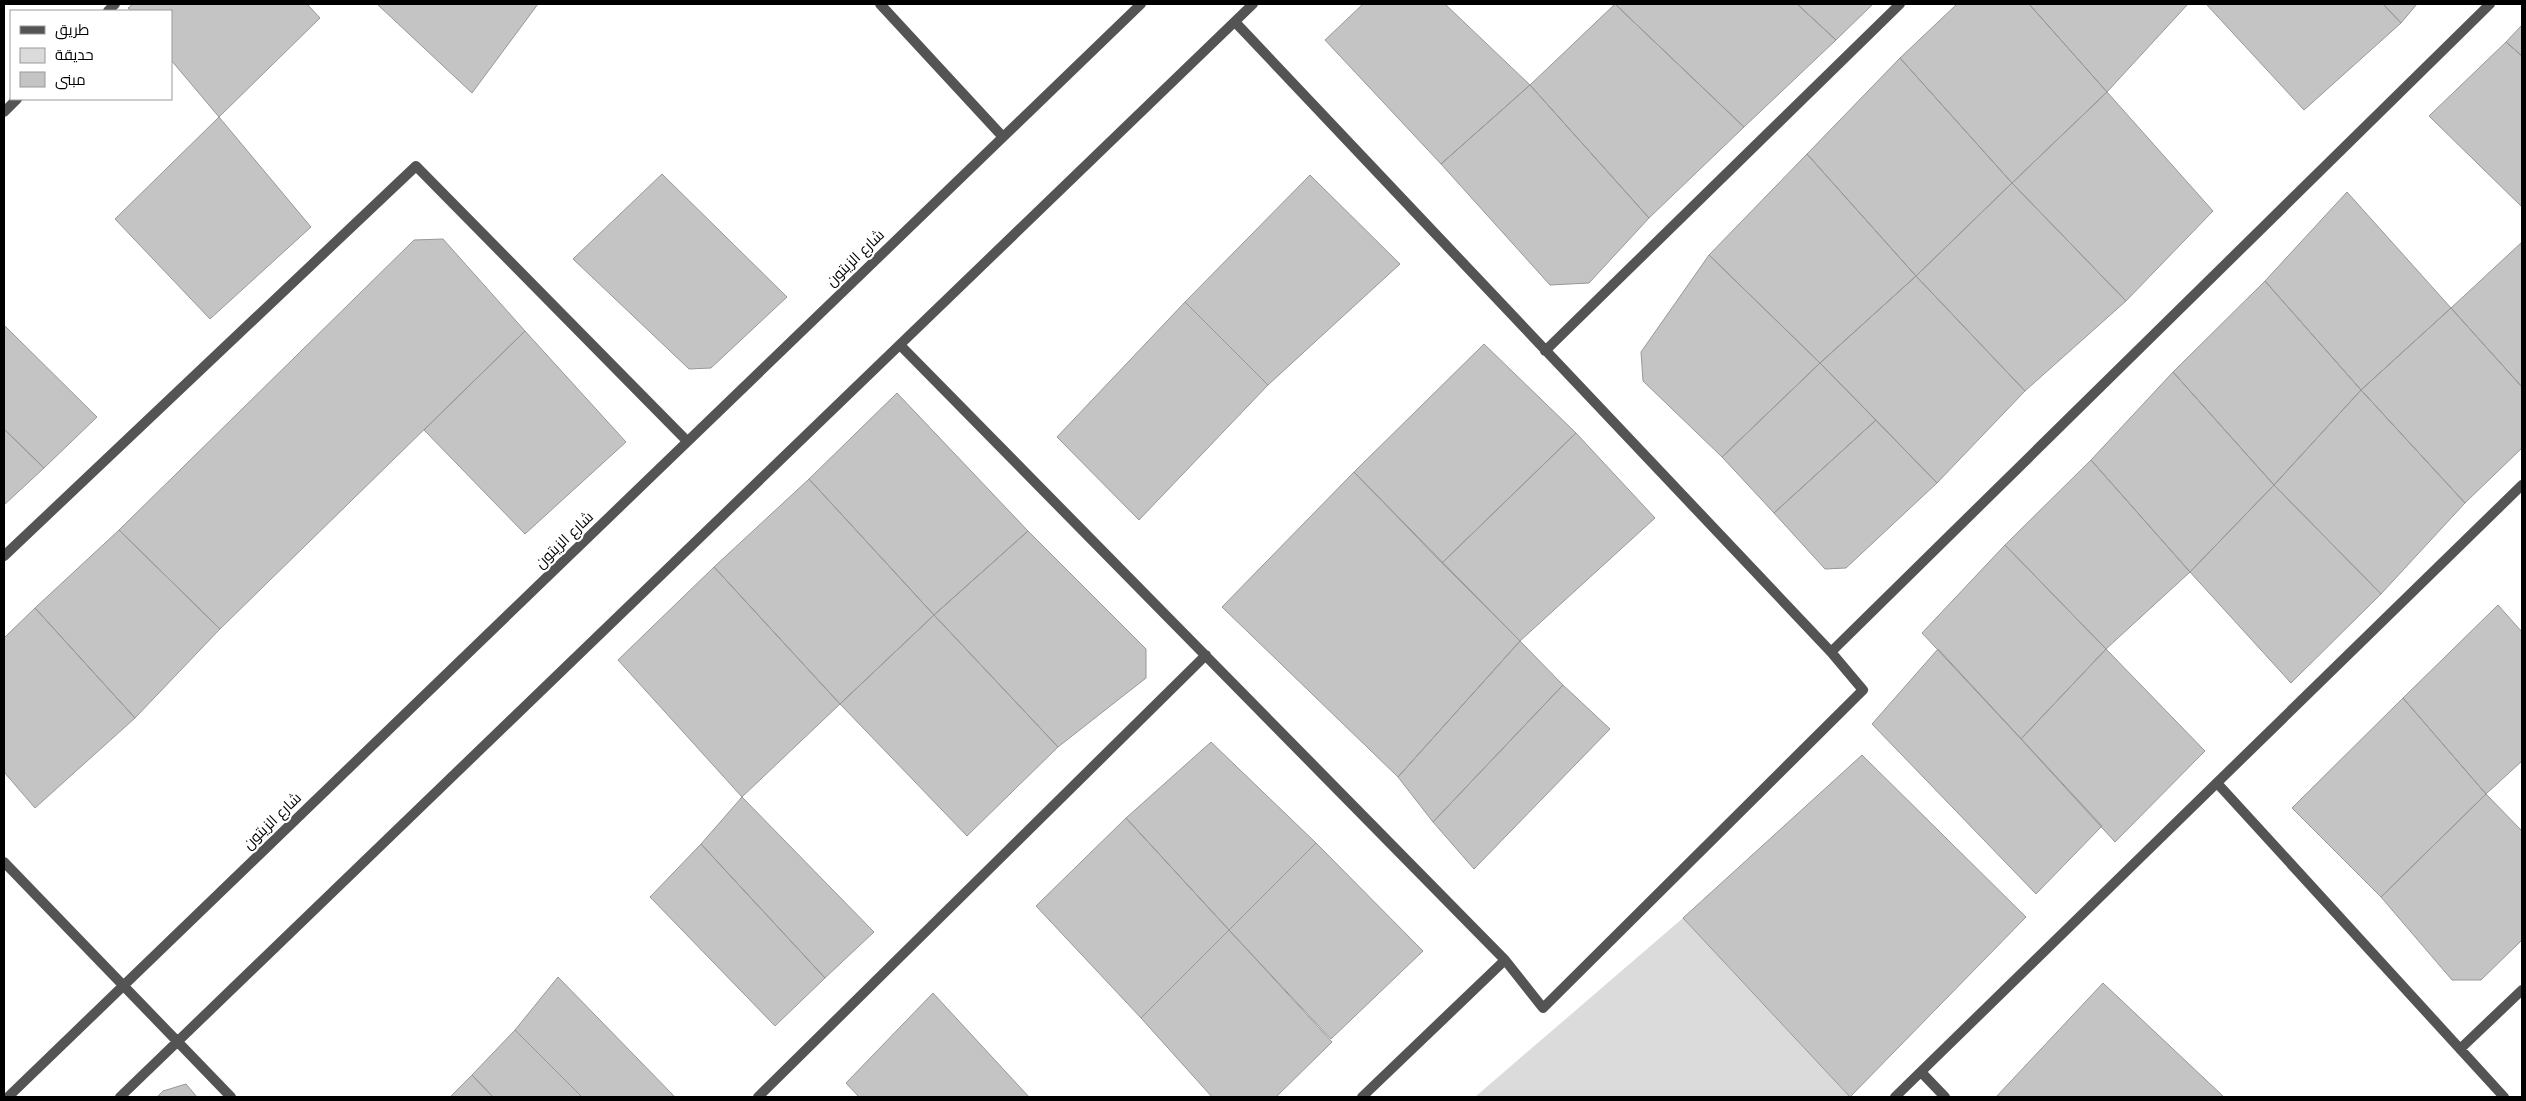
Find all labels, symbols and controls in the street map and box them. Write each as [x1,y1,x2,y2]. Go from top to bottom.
legend [10,10,172,100]
text: طريق [55,21,89,40]
text: حديقة [55,46,94,64]
text: مبنى [55,71,86,90]
street label: شارع الزيتون [822,226,889,292]
street label: شارع الزيتون [531,508,598,574]
street label: شارع الزيتون [239,789,306,855]

